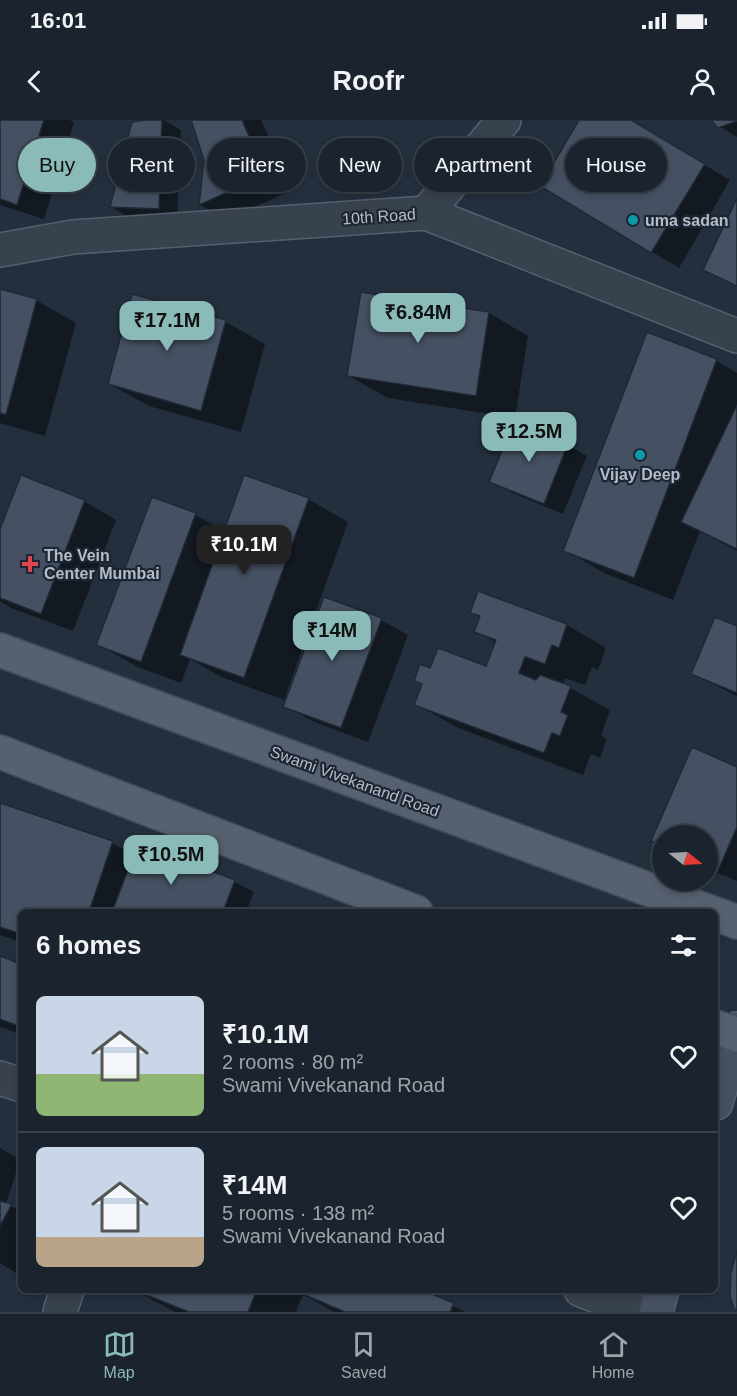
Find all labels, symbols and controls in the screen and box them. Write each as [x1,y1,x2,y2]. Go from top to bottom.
text: 16:01 [30,8,86,33]
icon: back [18,65,51,98]
icon: person [686,65,719,98]
text: Roofr [333,66,404,96]
chip: Buy [18,138,96,192]
chip: Rent [108,138,195,192]
chip: Filters [207,138,306,192]
chip: New [318,138,402,192]
chip: Apartment [414,138,553,192]
chip: House [565,138,667,192]
street label: 10th Road [342,205,416,228]
place label: uma sadan [645,212,729,229]
marker: uma sadan [626,213,640,227]
pin: ₹6.84M [369,293,467,344]
pin: ₹17.1M [118,301,216,352]
text: ₹6.84M [384,301,452,323]
text: ₹17.1M [133,309,201,331]
pin: ₹12.5M [480,412,578,463]
text: ₹12.5M [495,420,563,442]
marker: Vijay Deep [633,448,647,462]
place label: Vijay Deep [600,466,681,483]
pin: ₹10.1M [195,525,293,576]
text: ₹10.1M [210,533,278,555]
place label: The Vein Center Mumbai [44,547,160,582]
marker: The Vein Center Mumbai [21,555,39,573]
pin: ₹14M [296,611,368,662]
text: ₹14M [307,619,357,641]
street label: Swami Vivekanand Road [268,743,442,820]
north arrow [652,825,718,891]
map controls [652,825,718,891]
pin: ₹10.5M [122,835,220,886]
text: ₹10.5M [137,843,205,865]
icon: filters [667,929,700,962]
text: 6 homes [36,930,142,960]
text: ₹10.1M [222,1019,309,1049]
icon: home [84,1020,156,1092]
icon: heart [667,1040,700,1073]
text: 2 rooms · 80 m² [222,1051,363,1073]
text: Swami Vivekanand Road [222,1074,445,1096]
text: ₹14M [222,1170,287,1200]
icon: home [84,1171,156,1243]
icon: heart [667,1191,700,1224]
text: 5 rooms · 138 m² [222,1202,374,1224]
text: Swami Vivekanand Road [222,1225,445,1247]
tab: Map [103,1328,136,1382]
tab: Saved [341,1328,386,1382]
tab: Home [592,1328,634,1382]

